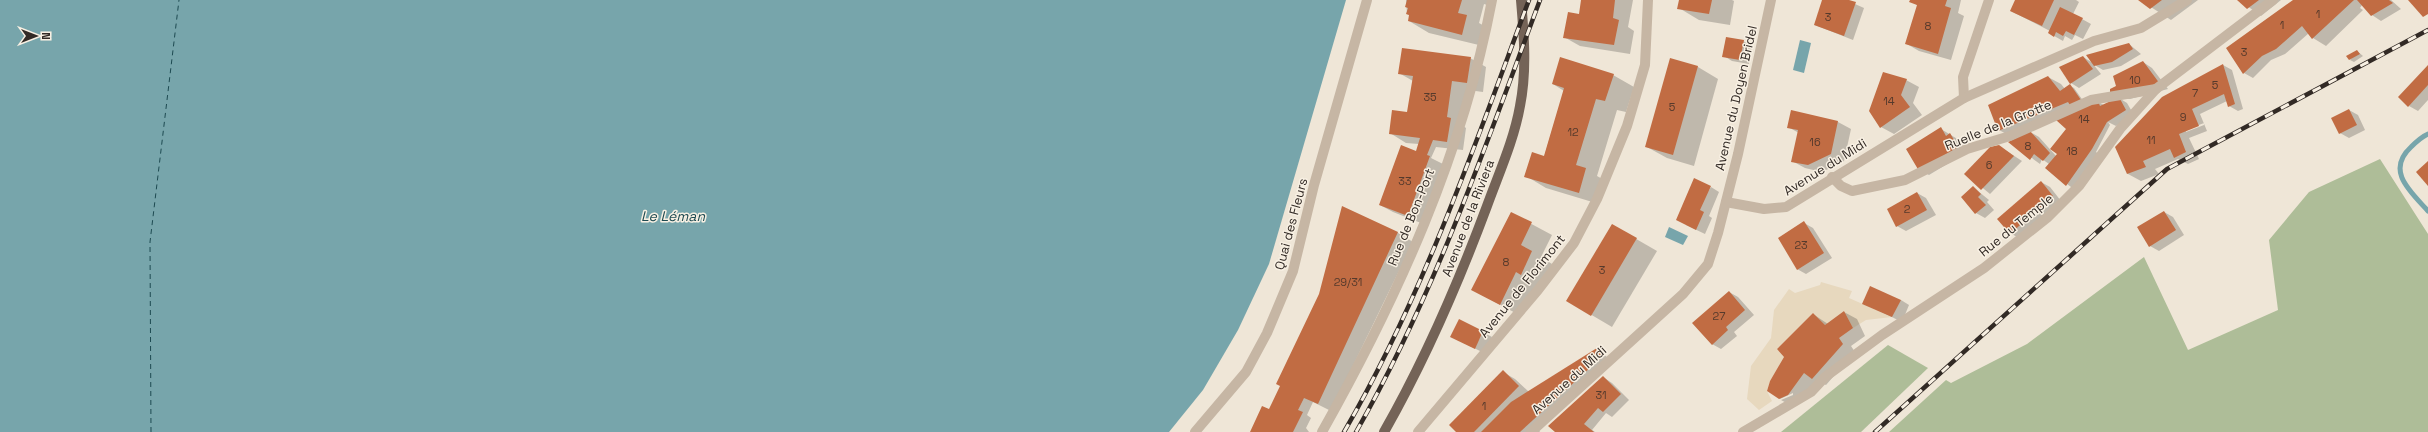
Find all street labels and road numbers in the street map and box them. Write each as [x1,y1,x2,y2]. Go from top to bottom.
street label: Avenue du Doyen Bridel [1711,24,1761,172]
street label: Ruelle de la Grotte [1942,96,2054,154]
street label: Avenue du Midi [1780,135,1870,199]
street label: Avenue de la Riviera [1438,157,1498,279]
street label: Rue de Bon-Port [1384,166,1438,268]
street label: Quai des Fleurs [1271,176,1311,272]
street label: Rue du Temple [1975,190,2057,260]
street label: Avenue de Florimont [1475,231,1569,341]
street label: Avenue du Midi [1528,342,1610,418]

